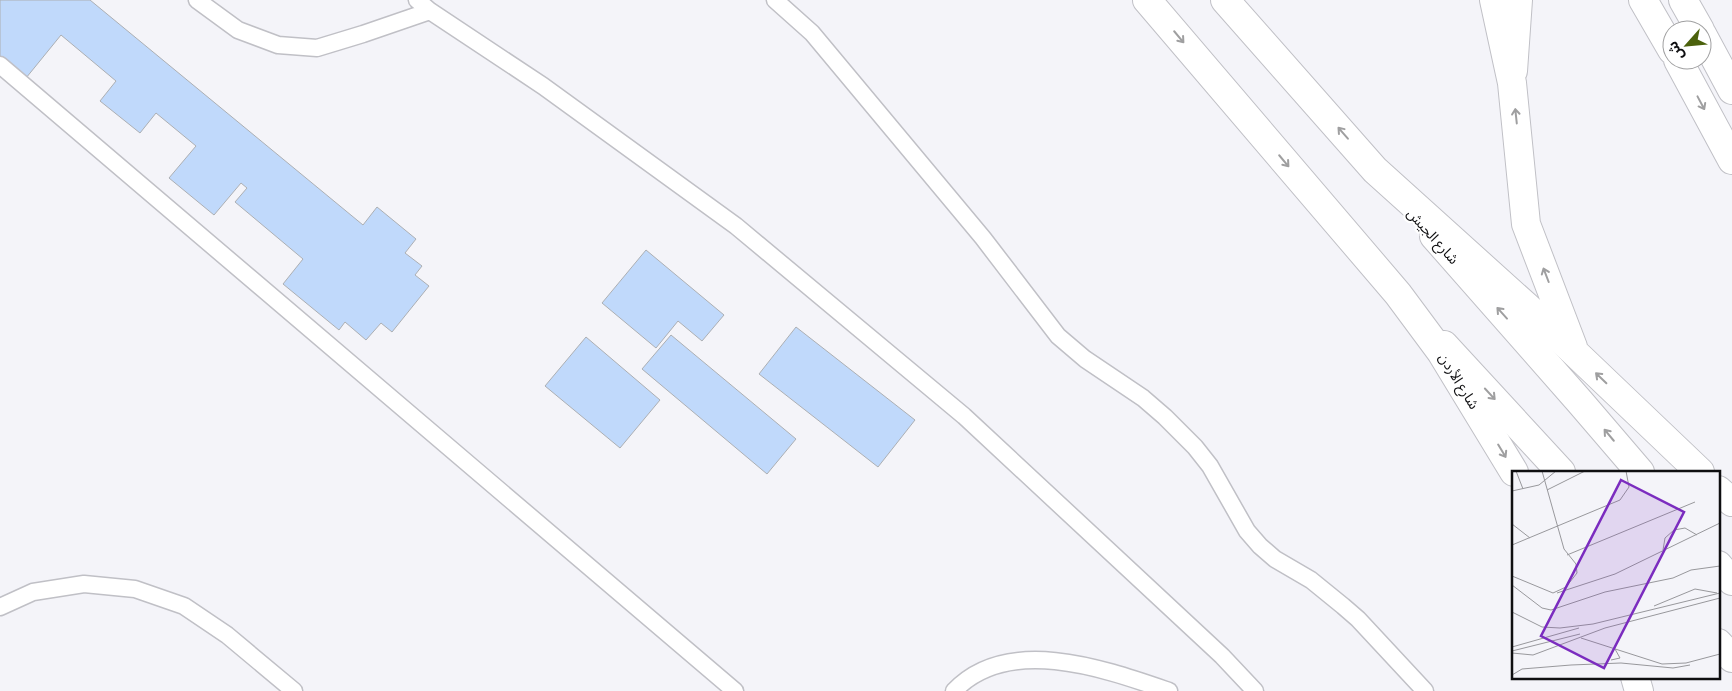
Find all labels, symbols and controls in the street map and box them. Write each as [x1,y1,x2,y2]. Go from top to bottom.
north arrow [1662,20,1712,70]
one-way arrow [1173,30,1184,43]
text: ش [1663,38,1688,64]
one-way arrow [1697,95,1706,110]
one-way arrow [1511,109,1520,125]
one-way arrow [1337,127,1349,140]
one-way arrow [1278,154,1290,167]
street label: شارع الجيش [1402,204,1463,269]
one-way arrow [1541,268,1550,283]
one-way arrow [1496,306,1508,319]
street label: شارع الأردن [1433,350,1483,413]
one-way arrow [1595,372,1608,384]
one-way arrow [1484,388,1496,401]
one-way arrow [1603,429,1614,442]
one-way arrow [1497,444,1507,458]
inset map [1512,471,1720,678]

